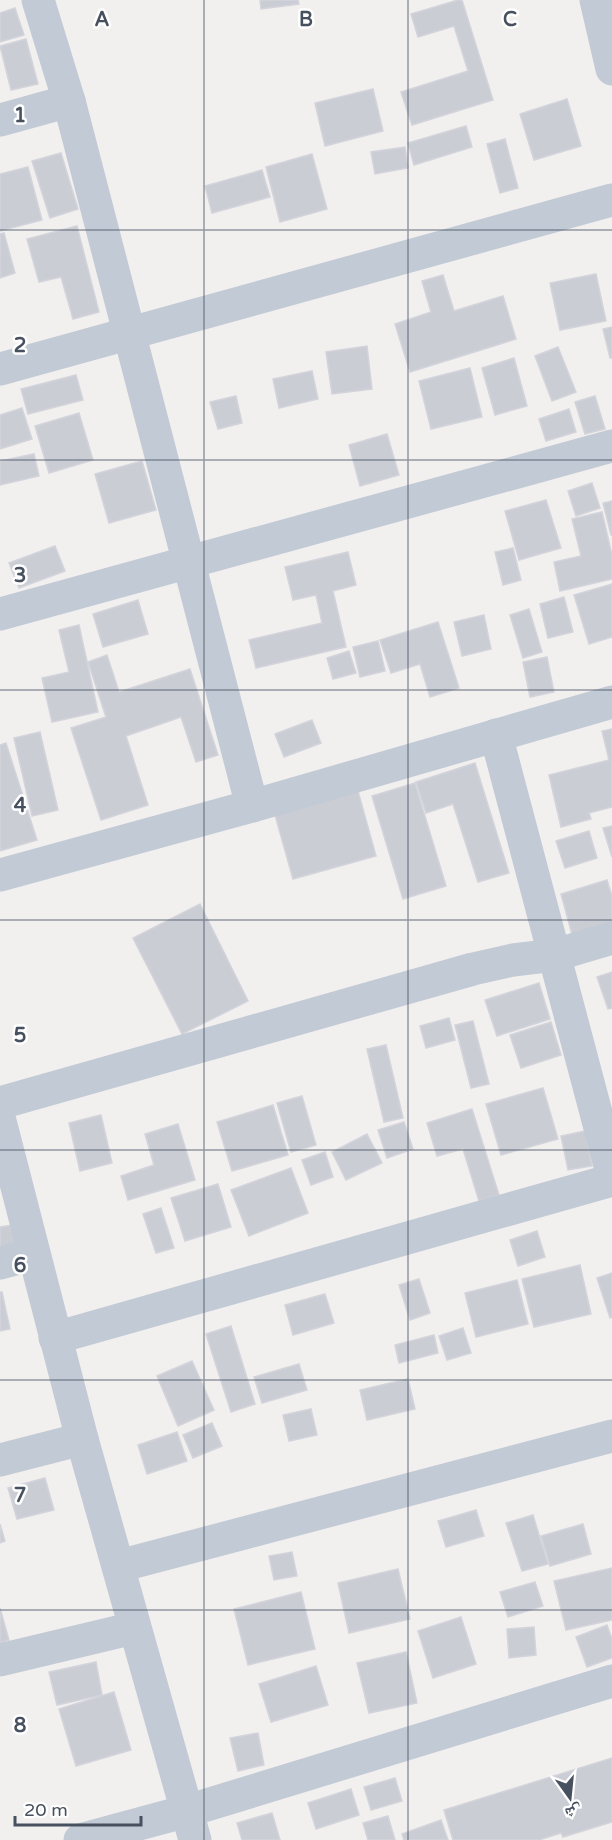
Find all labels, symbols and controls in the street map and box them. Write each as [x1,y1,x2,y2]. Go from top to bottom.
text: A [95,8,110,32]
text: B [299,8,313,32]
text: C [503,8,517,32]
text: 1 [14,104,26,128]
text: 2 [14,334,26,358]
text: 3 [14,564,26,588]
text: 4 [14,794,27,818]
text: 5 [14,1024,26,1048]
text: 6 [14,1254,26,1278]
text: 7 [14,1484,26,1508]
text: 8 [14,1714,26,1738]
north arrow [540,1768,600,1828]
scale bar [15,1789,141,1827]
text: 20 m [24,1799,68,1821]
text: ش [563,1800,584,1823]

